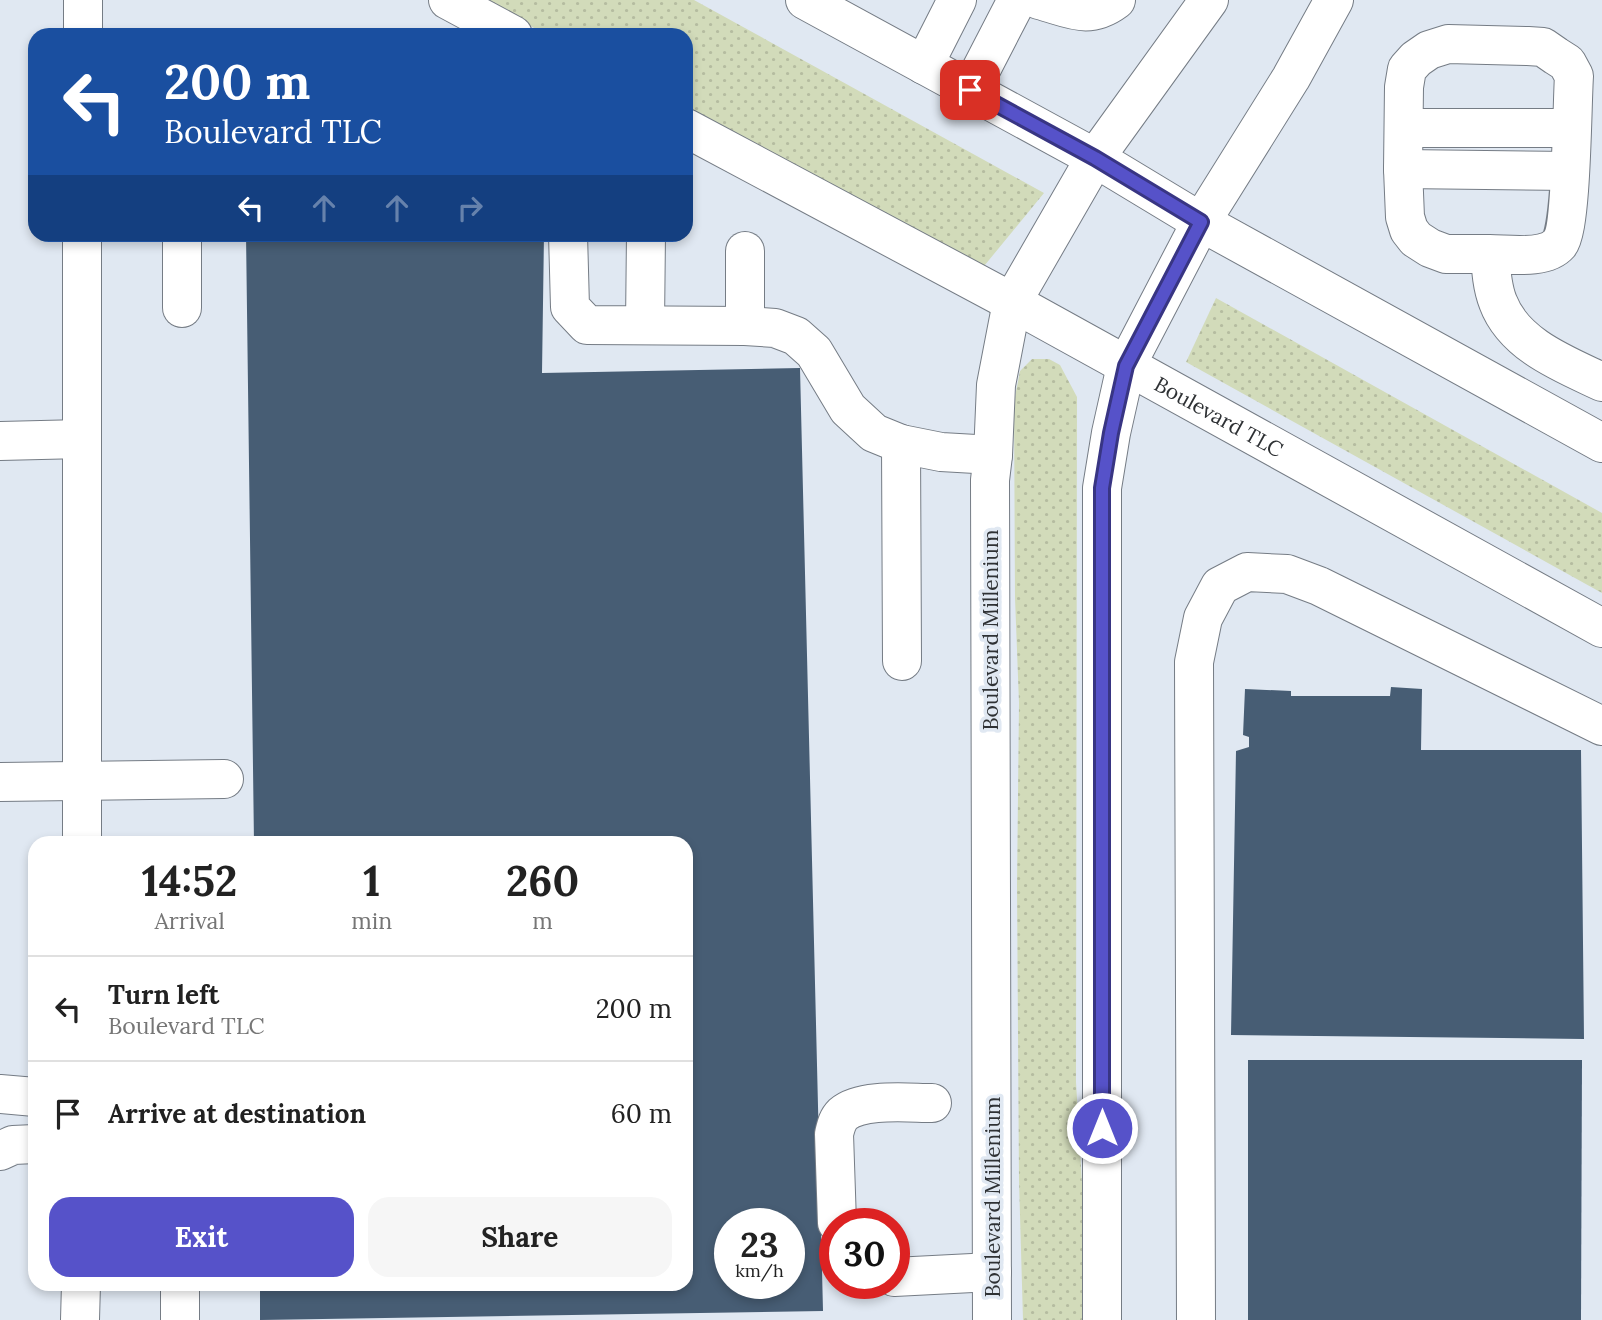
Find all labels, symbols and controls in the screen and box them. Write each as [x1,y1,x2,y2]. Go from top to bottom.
text: 200 m [164,50,310,112]
icon: left [49,56,140,147]
pin [940,60,1000,120]
icon: arrive [951,71,989,109]
text: Boulevard TLC [164,111,382,152]
icon: left [232,189,270,227]
icon: ahead [305,189,343,227]
icon: ahead [378,189,416,227]
icon: right [451,189,489,227]
street label: Boulevard TLC [1150,370,1288,463]
street label: Boulevard Millenium [977,529,1004,731]
text: 14:52 [142,854,237,908]
text: 1 [363,854,380,908]
text: 260 [506,854,579,908]
text: Arrival [154,906,225,935]
text: min [351,906,392,935]
text: m [532,906,553,935]
text: Turn left [108,978,219,1011]
icon: left [49,990,87,1028]
text: 200 m [596,992,672,1025]
text: Boulevard TLC [108,1011,265,1040]
position arrow [1065,1091,1139,1165]
icon: arrive [49,1095,87,1133]
street label: Boulevard Millenium [979,1096,1006,1298]
text: Arrive at destination [108,1097,366,1130]
text: 60 m [611,1097,672,1130]
button: Exit [49,1197,354,1277]
button: Share [368,1197,672,1277]
speed limit sign: 30 [819,1208,910,1299]
text: 23 [740,1222,779,1267]
text: km/h [735,1259,784,1282]

